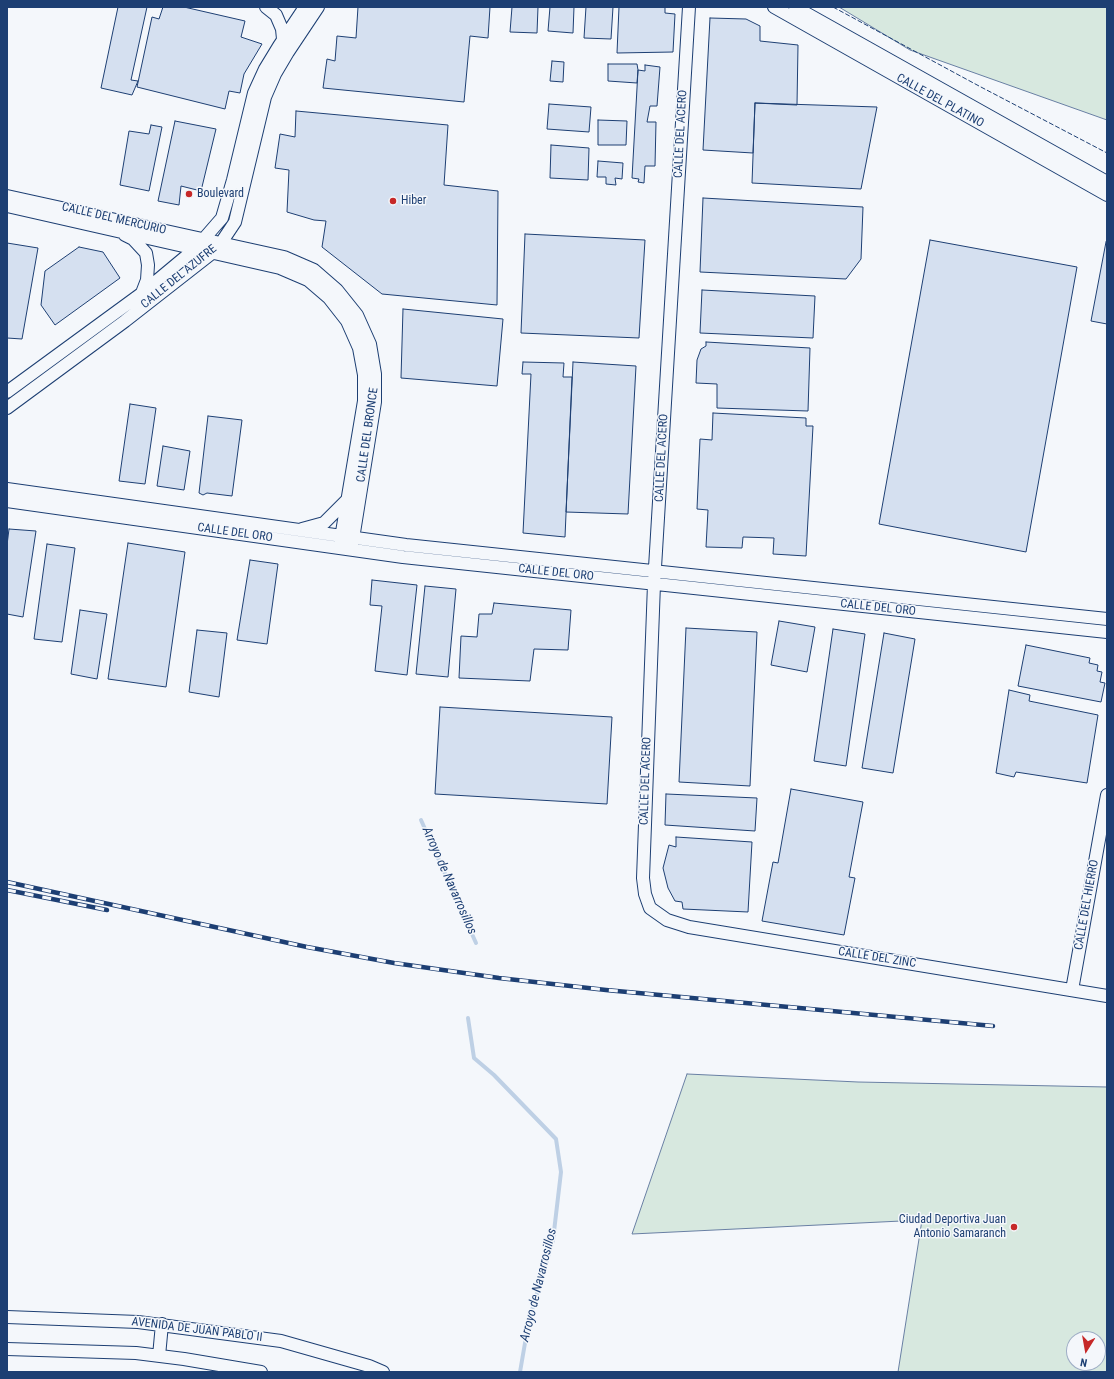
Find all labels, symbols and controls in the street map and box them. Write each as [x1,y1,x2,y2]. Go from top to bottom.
street label: CALLE DEL PLATINO [894,71,986,131]
street label: CALLE DEL ACERO [671,90,691,178]
place label: Boulevard [197,187,244,201]
marker: Boulevard [184,189,194,199]
place label: Hiber [401,194,426,208]
marker: Hiber [388,196,398,206]
street label: CALLE DEL MERCURIO [60,200,168,238]
street label: CALLE DEL AZUFRE [138,242,220,312]
street label: CALLE DEL BRONCE [354,387,382,483]
street label: CALLE DEL ACERO [652,414,672,502]
street label: CALLE DEL ORO [196,521,274,545]
street label: CALLE DEL ORO [517,562,595,584]
street label: CALLE DEL ORO [839,597,917,619]
street label: CALLE DEL ACERO [637,737,655,825]
water label: Arroyo de Navarrosillos [418,825,480,937]
street label: CALLE DEL HIERRO [1072,859,1102,951]
street label: CALLE DEL ZINC [837,945,917,971]
place label: Ciudad Deportiva Juan Antonio Samaranch [899,1213,1006,1241]
marker: Ciudad Deportiva Juan Antonio Samaranch [1009,1222,1019,1232]
water label: Arroyo de Navarrosillos [517,1227,561,1343]
street label: AVENIDA DE JUAN PABLO II [131,1315,263,1345]
north arrow [1066,1331,1106,1371]
text: N [1079,1355,1088,1369]

